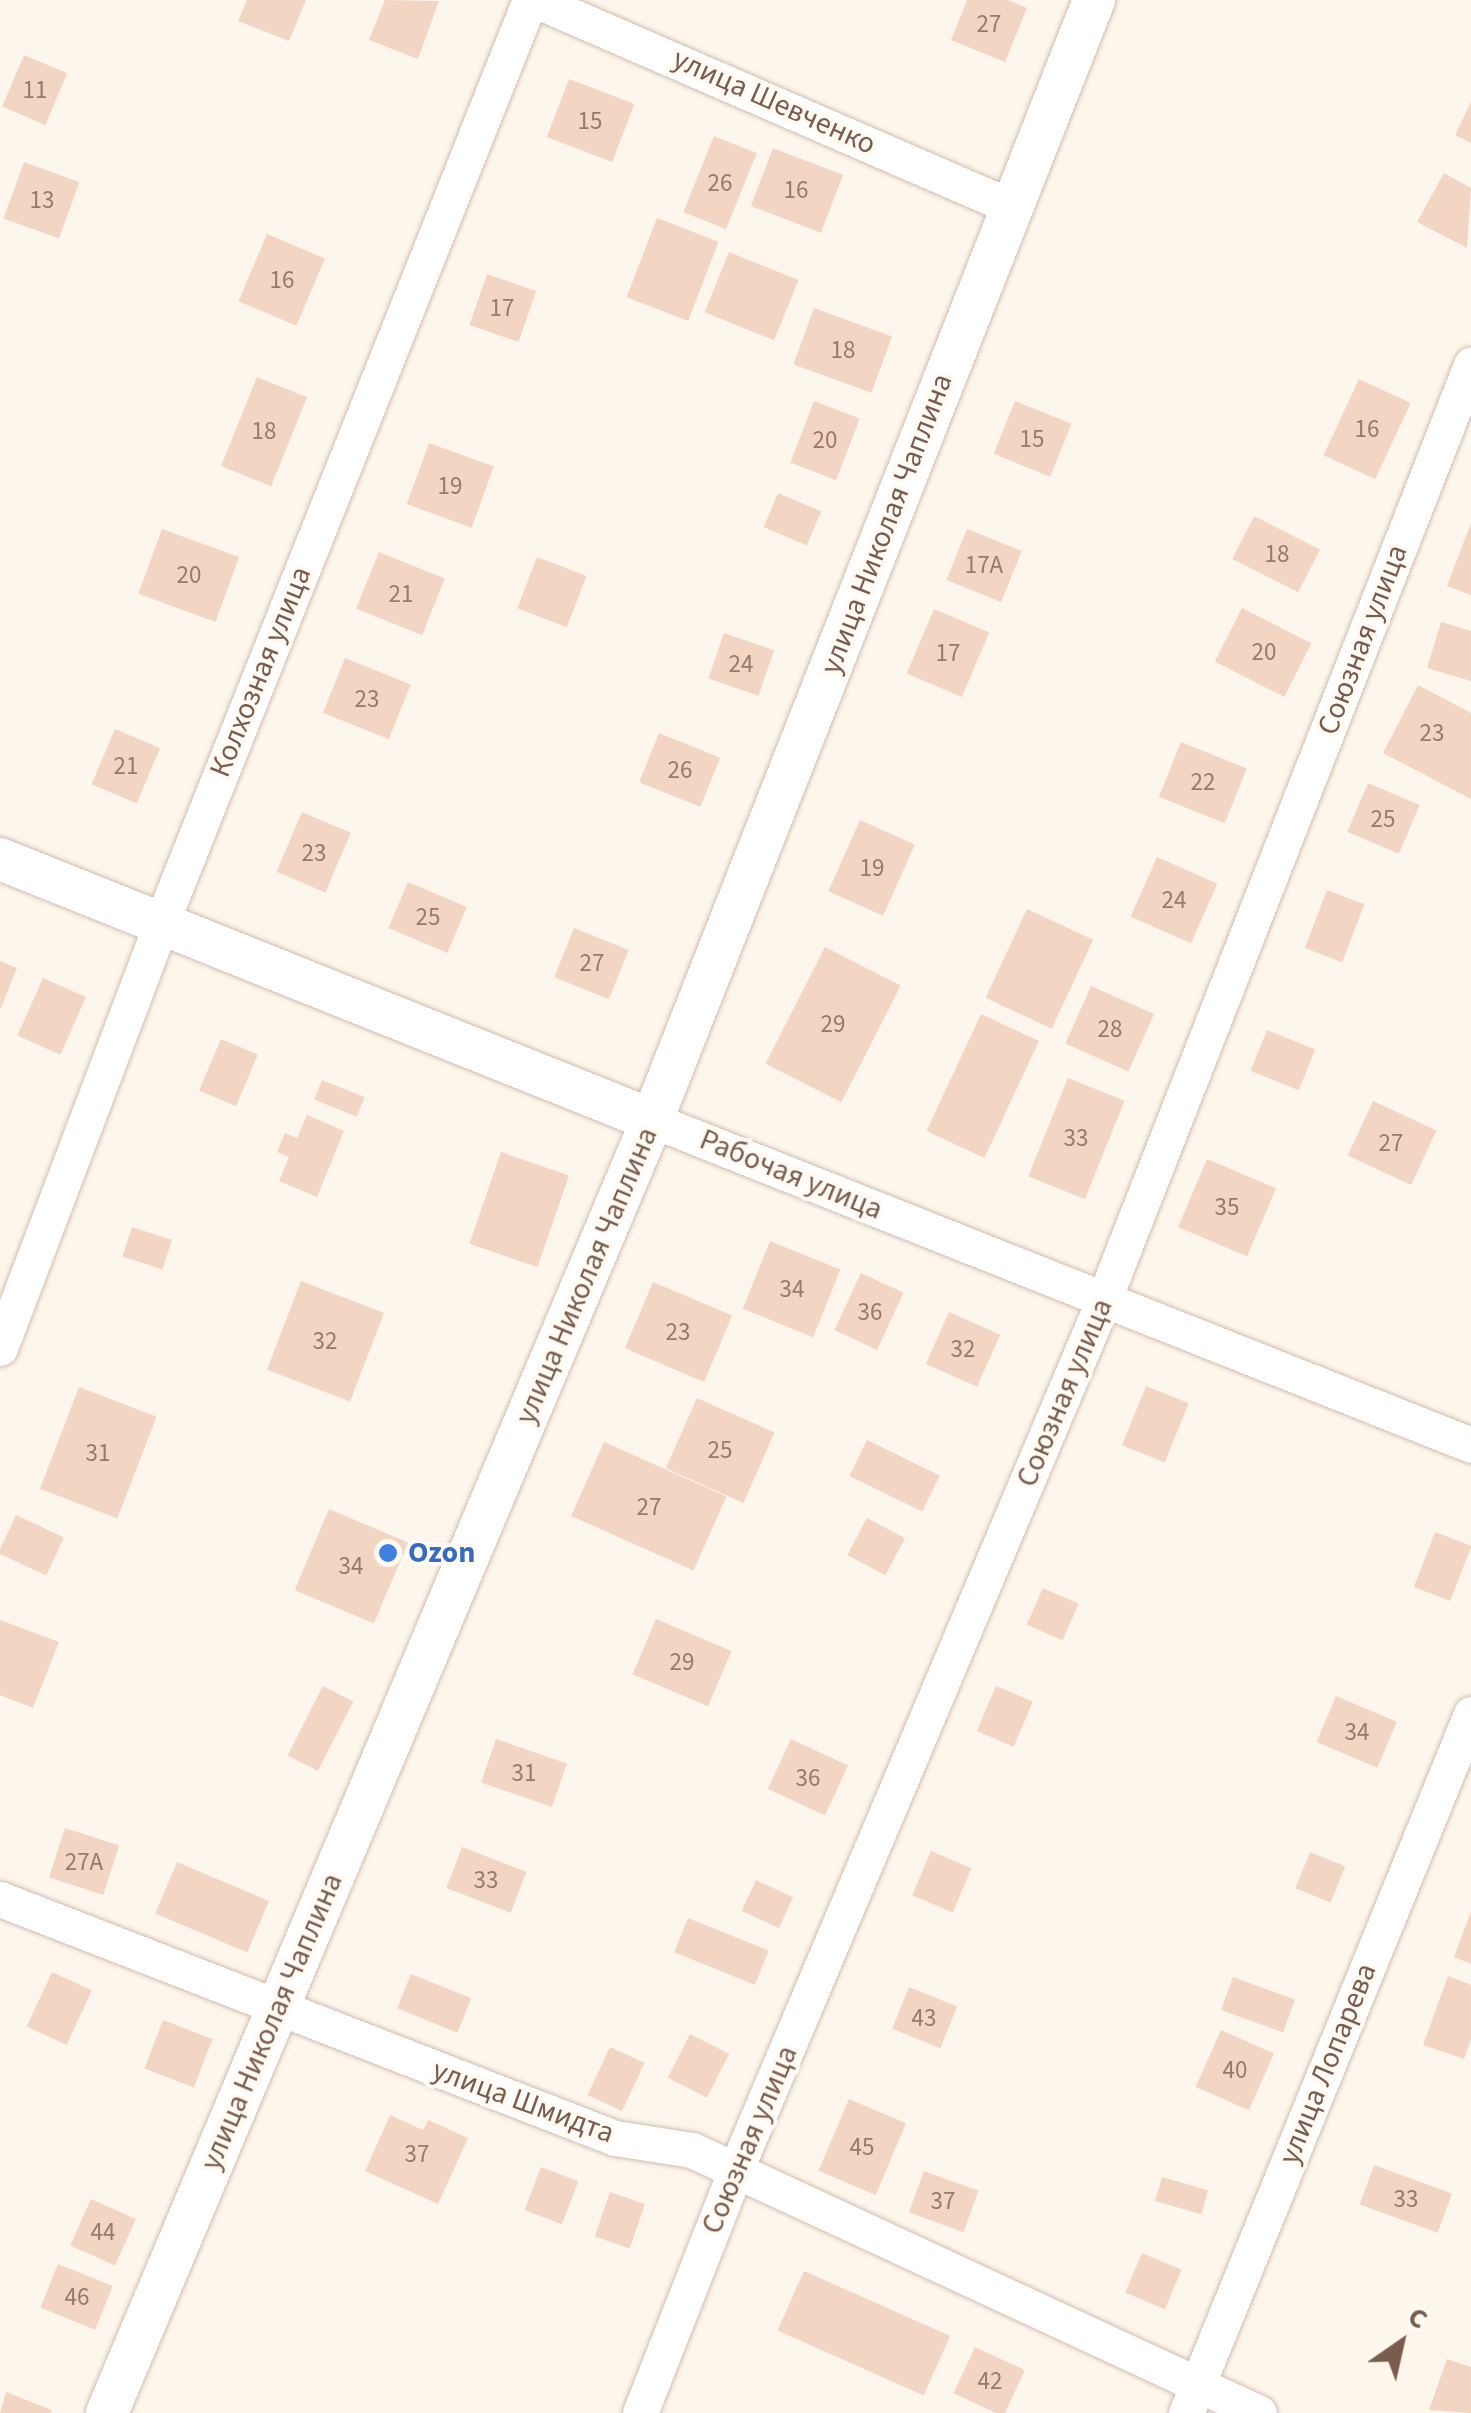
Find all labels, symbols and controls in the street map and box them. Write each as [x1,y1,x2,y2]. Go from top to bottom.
house number: 27 [977,9,1001,39]
street label: улица Шевченко [667,41,881,163]
house number: 11 [23,75,47,105]
house number: 15 [578,106,602,136]
house number: 26 [708,168,732,198]
house number: 16 [784,175,808,205]
house number: 13 [30,185,54,215]
house number: 16 [270,265,294,295]
house number: 17 [490,293,514,323]
house number: 18 [831,335,855,365]
street label: улица Николая Чаплина [813,369,961,679]
house number: 16 [1355,414,1379,444]
house number: 18 [252,416,276,446]
house number: 15 [1020,424,1044,454]
house number: 20 [813,425,837,455]
house number: 19 [438,471,462,501]
house number: 18 [1265,539,1289,569]
street label: Союзная улица [1310,540,1416,740]
house number: 17А [965,550,1003,580]
house number: 20 [177,560,201,590]
street label: Колхозная улица [202,562,320,782]
house number: 21 [389,579,413,609]
house number: 20 [1252,637,1276,667]
house number: 17 [936,638,960,668]
house number: 24 [729,649,753,679]
house number: 23 [355,684,379,714]
house number: 23 [1420,718,1444,748]
house number: 21 [114,751,138,781]
house number: 26 [668,755,692,785]
house number: 22 [1191,767,1215,797]
house number: 25 [1371,804,1395,834]
house number: 23 [302,838,326,868]
house number: 19 [860,853,884,883]
house number: 24 [1162,885,1186,915]
house number: 25 [416,902,440,932]
house number: 27 [580,948,604,978]
house number: 29 [821,1009,845,1039]
house number: 28 [1098,1014,1122,1044]
street label: улица Николая Чаплина [508,1122,666,1430]
street label: Рабочая улица [694,1122,888,1228]
house number: 33 [1064,1123,1088,1153]
house number: 27 [1379,1128,1403,1158]
house number: 35 [1215,1192,1239,1222]
house number: 34 [780,1274,804,1304]
street label: Союзная улица [1009,1294,1121,1492]
house number: 36 [858,1297,882,1327]
house number: 23 [666,1317,690,1347]
house number: 32 [313,1326,337,1356]
house number: 32 [951,1334,975,1364]
house number: 25 [708,1435,732,1465]
house number: 31 [86,1438,110,1468]
house number: 27 [637,1492,661,1522]
place label: Ozon [408,1535,475,1571]
marker: Ozon [377,1542,399,1564]
house number: 34 [339,1551,363,1581]
house number: 29 [670,1647,694,1677]
house number: 34 [1345,1717,1369,1747]
house number: 31 [512,1758,536,1788]
house number: 36 [796,1763,820,1793]
house number: 27А [65,1847,103,1877]
house number: 33 [474,1865,498,1895]
street label: улица Николая Чаплина [193,1868,351,2176]
street label: улица Лопарева [1271,1958,1385,2170]
house number: 43 [912,2003,936,2033]
street label: Союзная улица [694,2041,806,2239]
street label: улица Шмидта [427,2052,619,2152]
house number: 40 [1223,2055,1247,2085]
house number: 45 [850,2132,874,2162]
house number: 37 [405,2139,429,2169]
house number: 33 [1394,2184,1418,2214]
house number: 37 [931,2186,955,2216]
house number: 44 [91,2217,115,2247]
house number: 46 [65,2282,89,2312]
north arrow [1351,2293,1451,2393]
text: С [1400,2297,1436,2339]
house number: 42 [978,2366,1002,2396]

